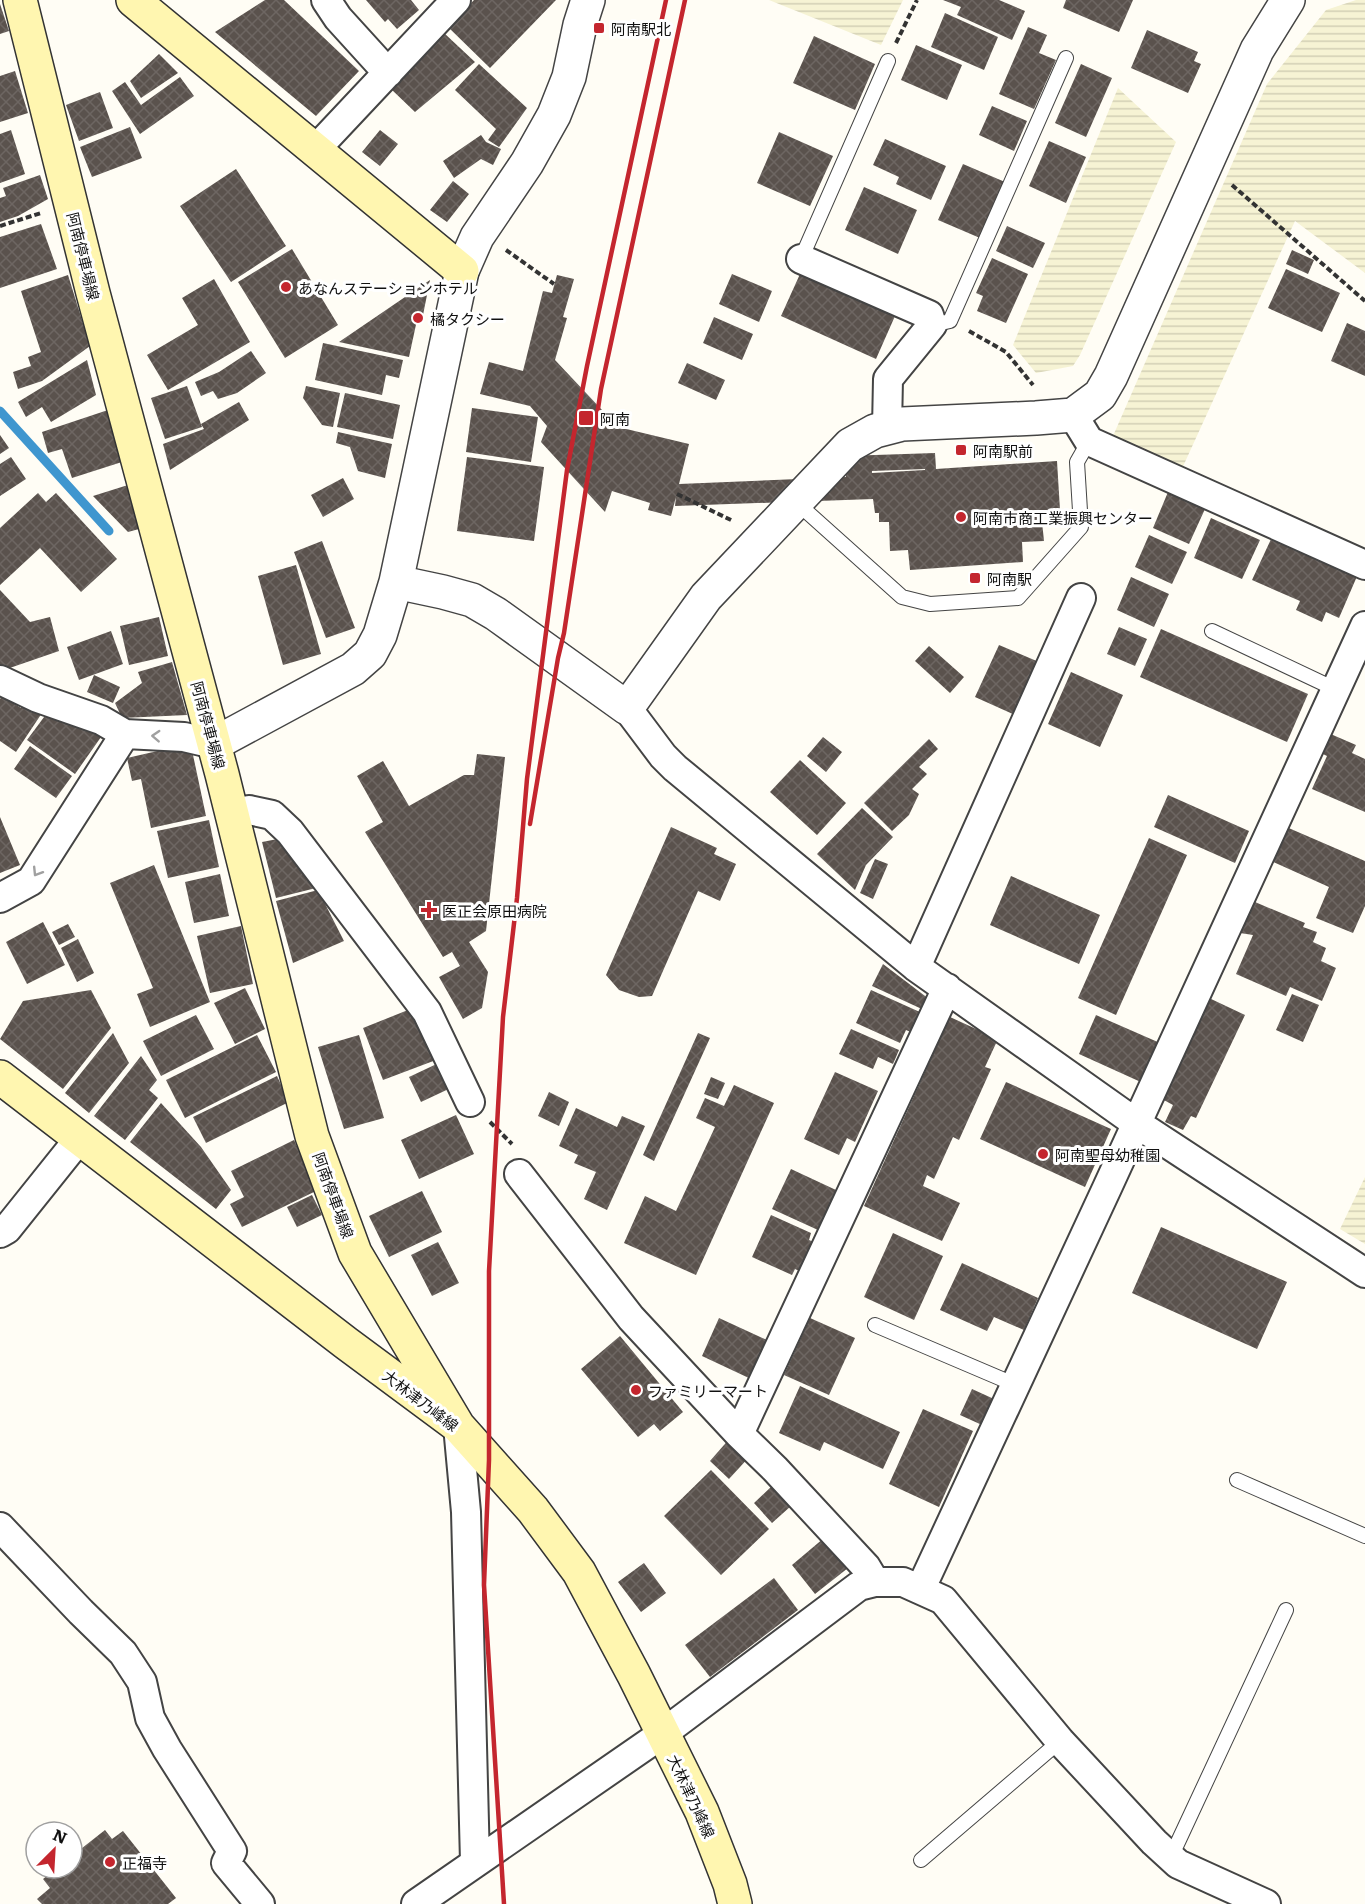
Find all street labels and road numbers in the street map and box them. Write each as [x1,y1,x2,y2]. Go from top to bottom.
street label: 阿南停車場線 [62,210,106,302]
street label: 阿南停車場線 [186,679,232,771]
street label: 阿南停車場線 [308,1149,360,1241]
street label: 大林津乃峰線 [378,1364,464,1436]
street label: 大林津乃峰線 [663,1750,721,1842]

